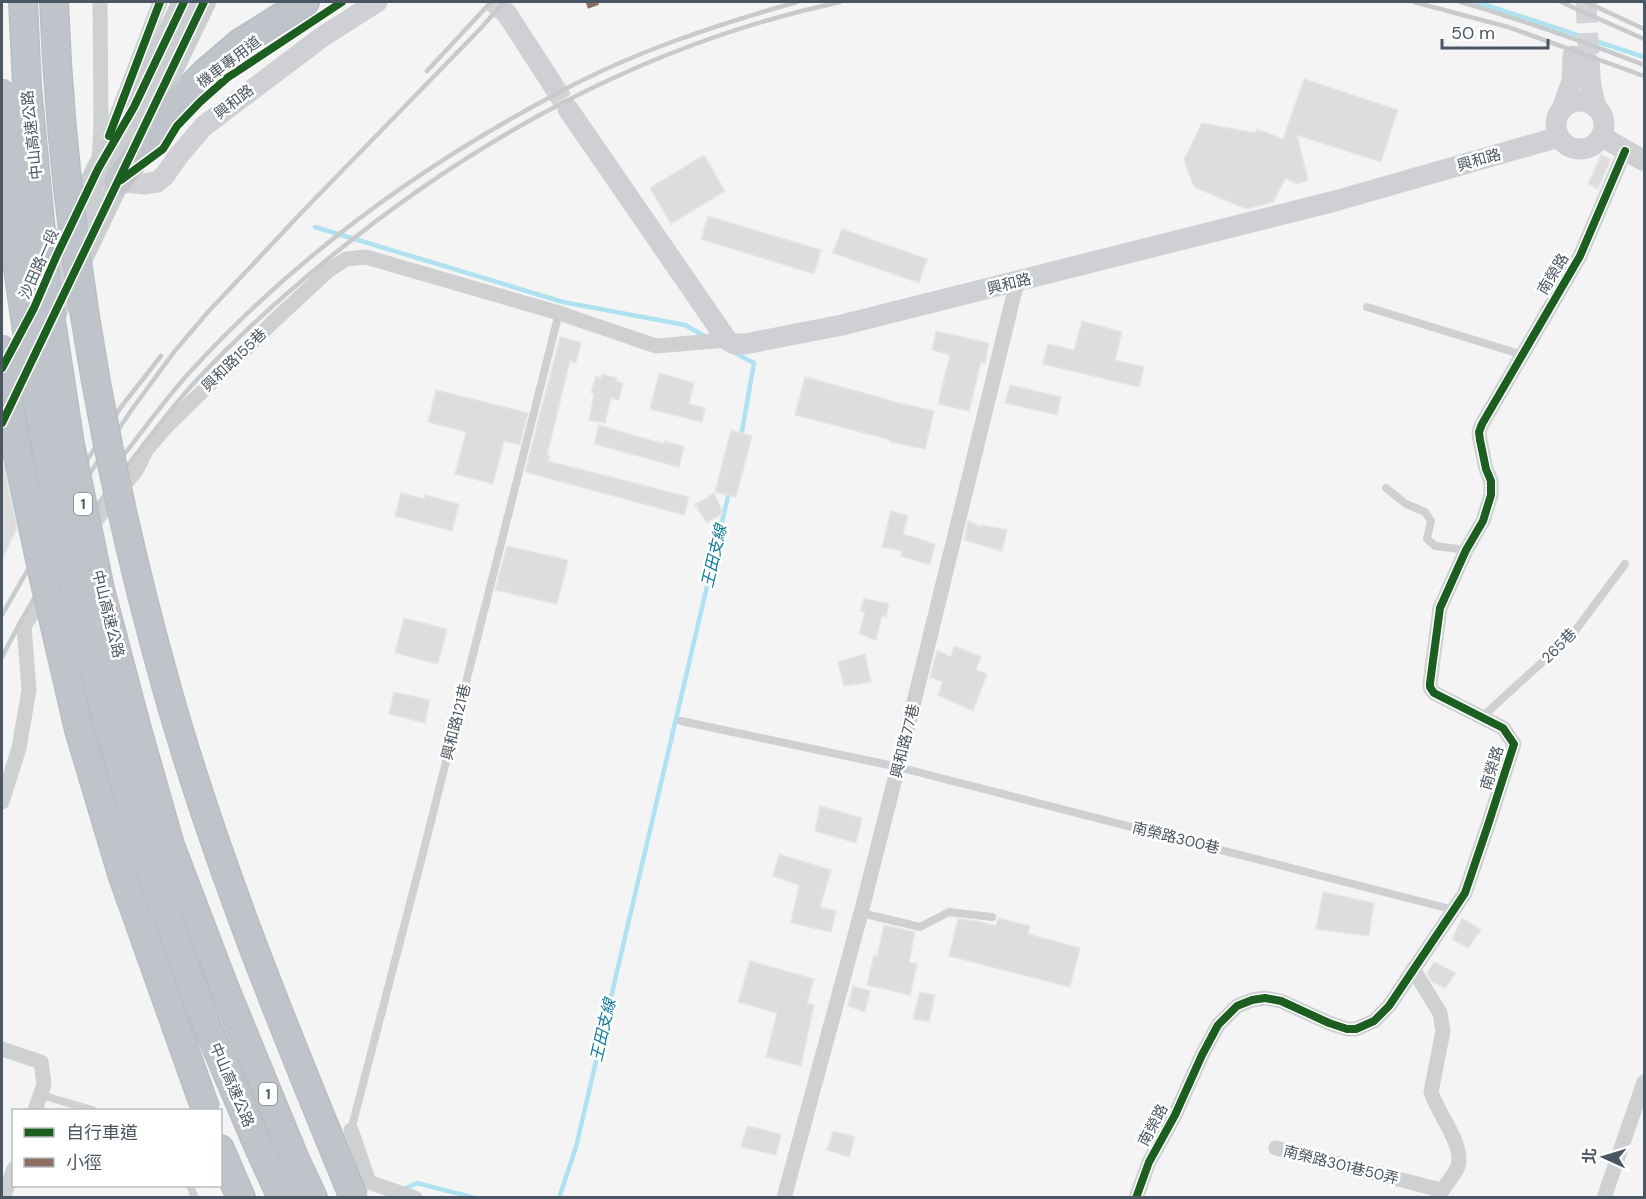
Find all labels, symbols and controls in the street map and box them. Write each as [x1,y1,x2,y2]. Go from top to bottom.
scale bar [1442,12,1548,50]
text: 50 m [1451,21,1495,45]
street label: 機車專用道 [193,31,265,93]
street label: 興和路 [210,80,258,124]
street label: 中山高速公路 [17,89,47,181]
street label: 興和路 [1455,144,1503,176]
street label: 沙田路一段 [15,226,63,302]
street label: 南榮路 [1533,250,1573,298]
street label: 興和路 [985,269,1033,299]
street label: 興和路155巷 [197,324,271,396]
road number: 1 [74,493,92,515]
water label: 王田支線 [697,521,732,590]
street label: 中山高速公路 [87,568,129,660]
street label: 265巷 [1537,624,1581,668]
street label: 興和路121巷 [437,682,475,762]
street label: 興和路77巷 [886,702,924,780]
street label: 南榮路 [1476,744,1508,792]
street label: 南榮路300巷 [1130,817,1222,859]
water label: 王田支線 [586,995,621,1064]
street label: 中山高速公路 [205,1040,259,1130]
road number: 1 [259,1083,277,1105]
street label: 南榮路 [1134,1100,1172,1150]
legend [12,1109,222,1187]
text: 自行車道 [66,1121,138,1145]
north arrow [1574,1127,1634,1187]
street label: 南榮路301巷50弄 [1281,1141,1401,1189]
text: 北 [1579,1147,1601,1165]
text: 小徑 [66,1151,102,1175]

